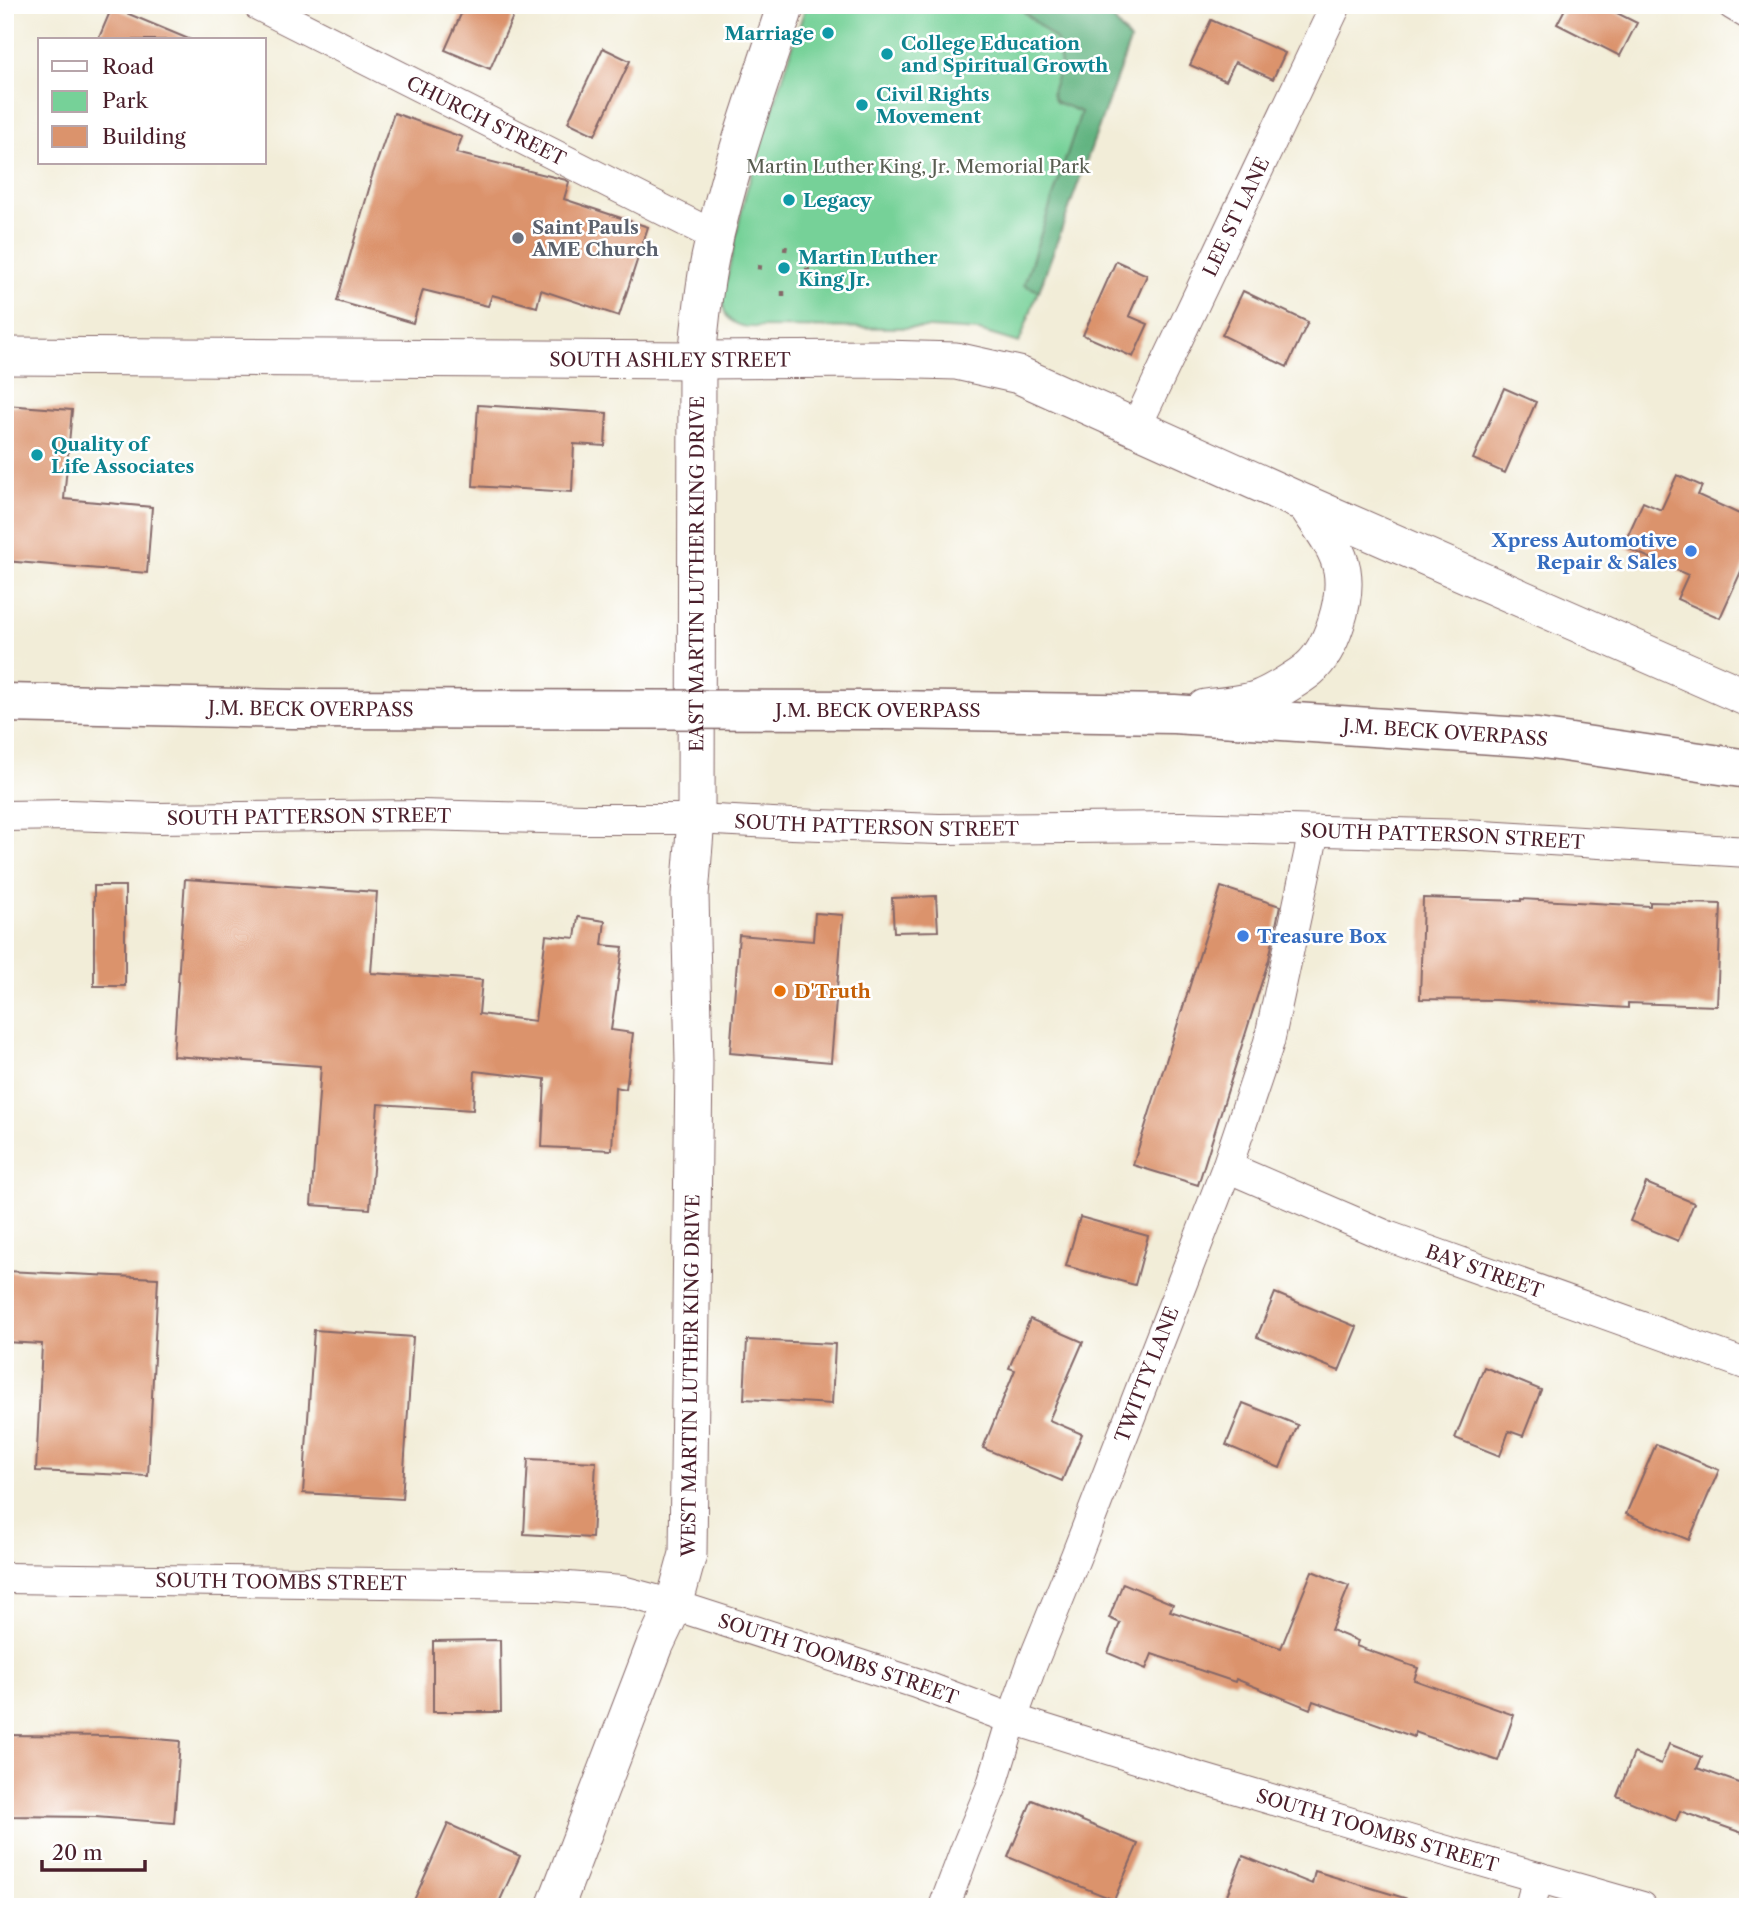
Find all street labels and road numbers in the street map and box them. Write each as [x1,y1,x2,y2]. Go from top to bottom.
street label: CHURCH STREET [403,71,571,171]
street label: LEE ST LANE [1198,153,1274,280]
street label: SOUTH ASHLEY STREET [549,348,792,372]
street label: EAST MARTIN LUTHER KING DRIVE [685,396,708,752]
street label: J.M. BECK OVERPASS [205,696,414,721]
street label: J.M. BECK OVERPASS [772,699,981,722]
street label: J.M. BECK OVERPASS [1339,713,1549,751]
street label: SOUTH PATTERSON STREET [166,803,452,829]
street label: SOUTH PATTERSON STREET [734,810,1020,840]
street label: SOUTH PATTERSON STREET [1300,819,1586,854]
street label: WEST MARTIN LUTHER KING DRIVE [676,1194,704,1558]
street label: BAY STREET [1423,1239,1547,1303]
street label: TWITTY LANE [1110,1303,1183,1446]
street label: SOUTH TOOMBS STREET [155,1568,408,1595]
street label: SOUTH TOOMBS STREET [715,1609,962,1710]
street label: SOUTH TOOMBS STREET [1254,1784,1502,1877]

